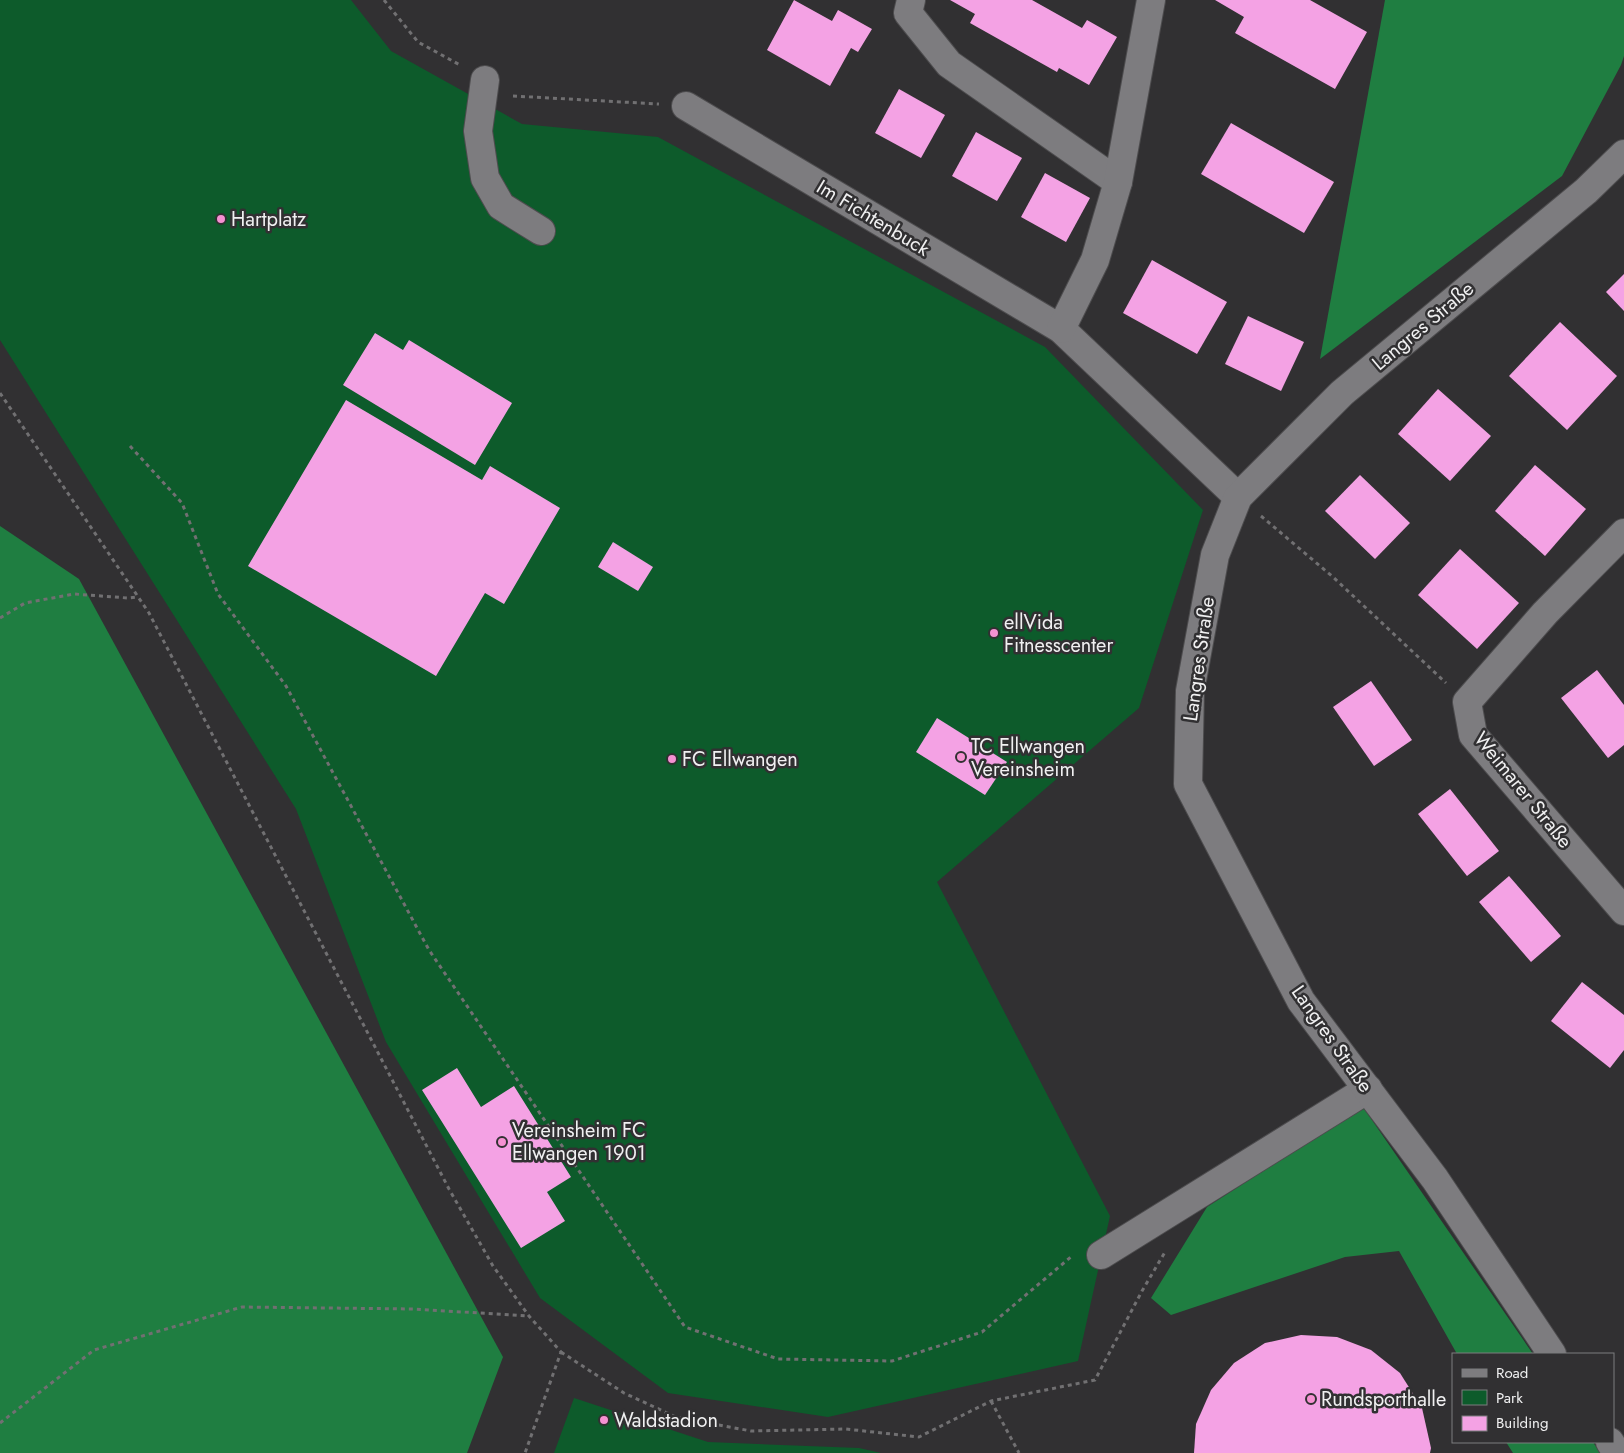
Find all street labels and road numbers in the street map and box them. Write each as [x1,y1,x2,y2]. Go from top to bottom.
street label: Im Fichtenbuck [811,173,935,263]
street label: Langres Straße [1366,275,1480,377]
street label: Langres Straße [1176,595,1222,723]
street label: Weimarer Straße [1467,726,1579,854]
street label: Langres Straße [1284,979,1380,1099]

